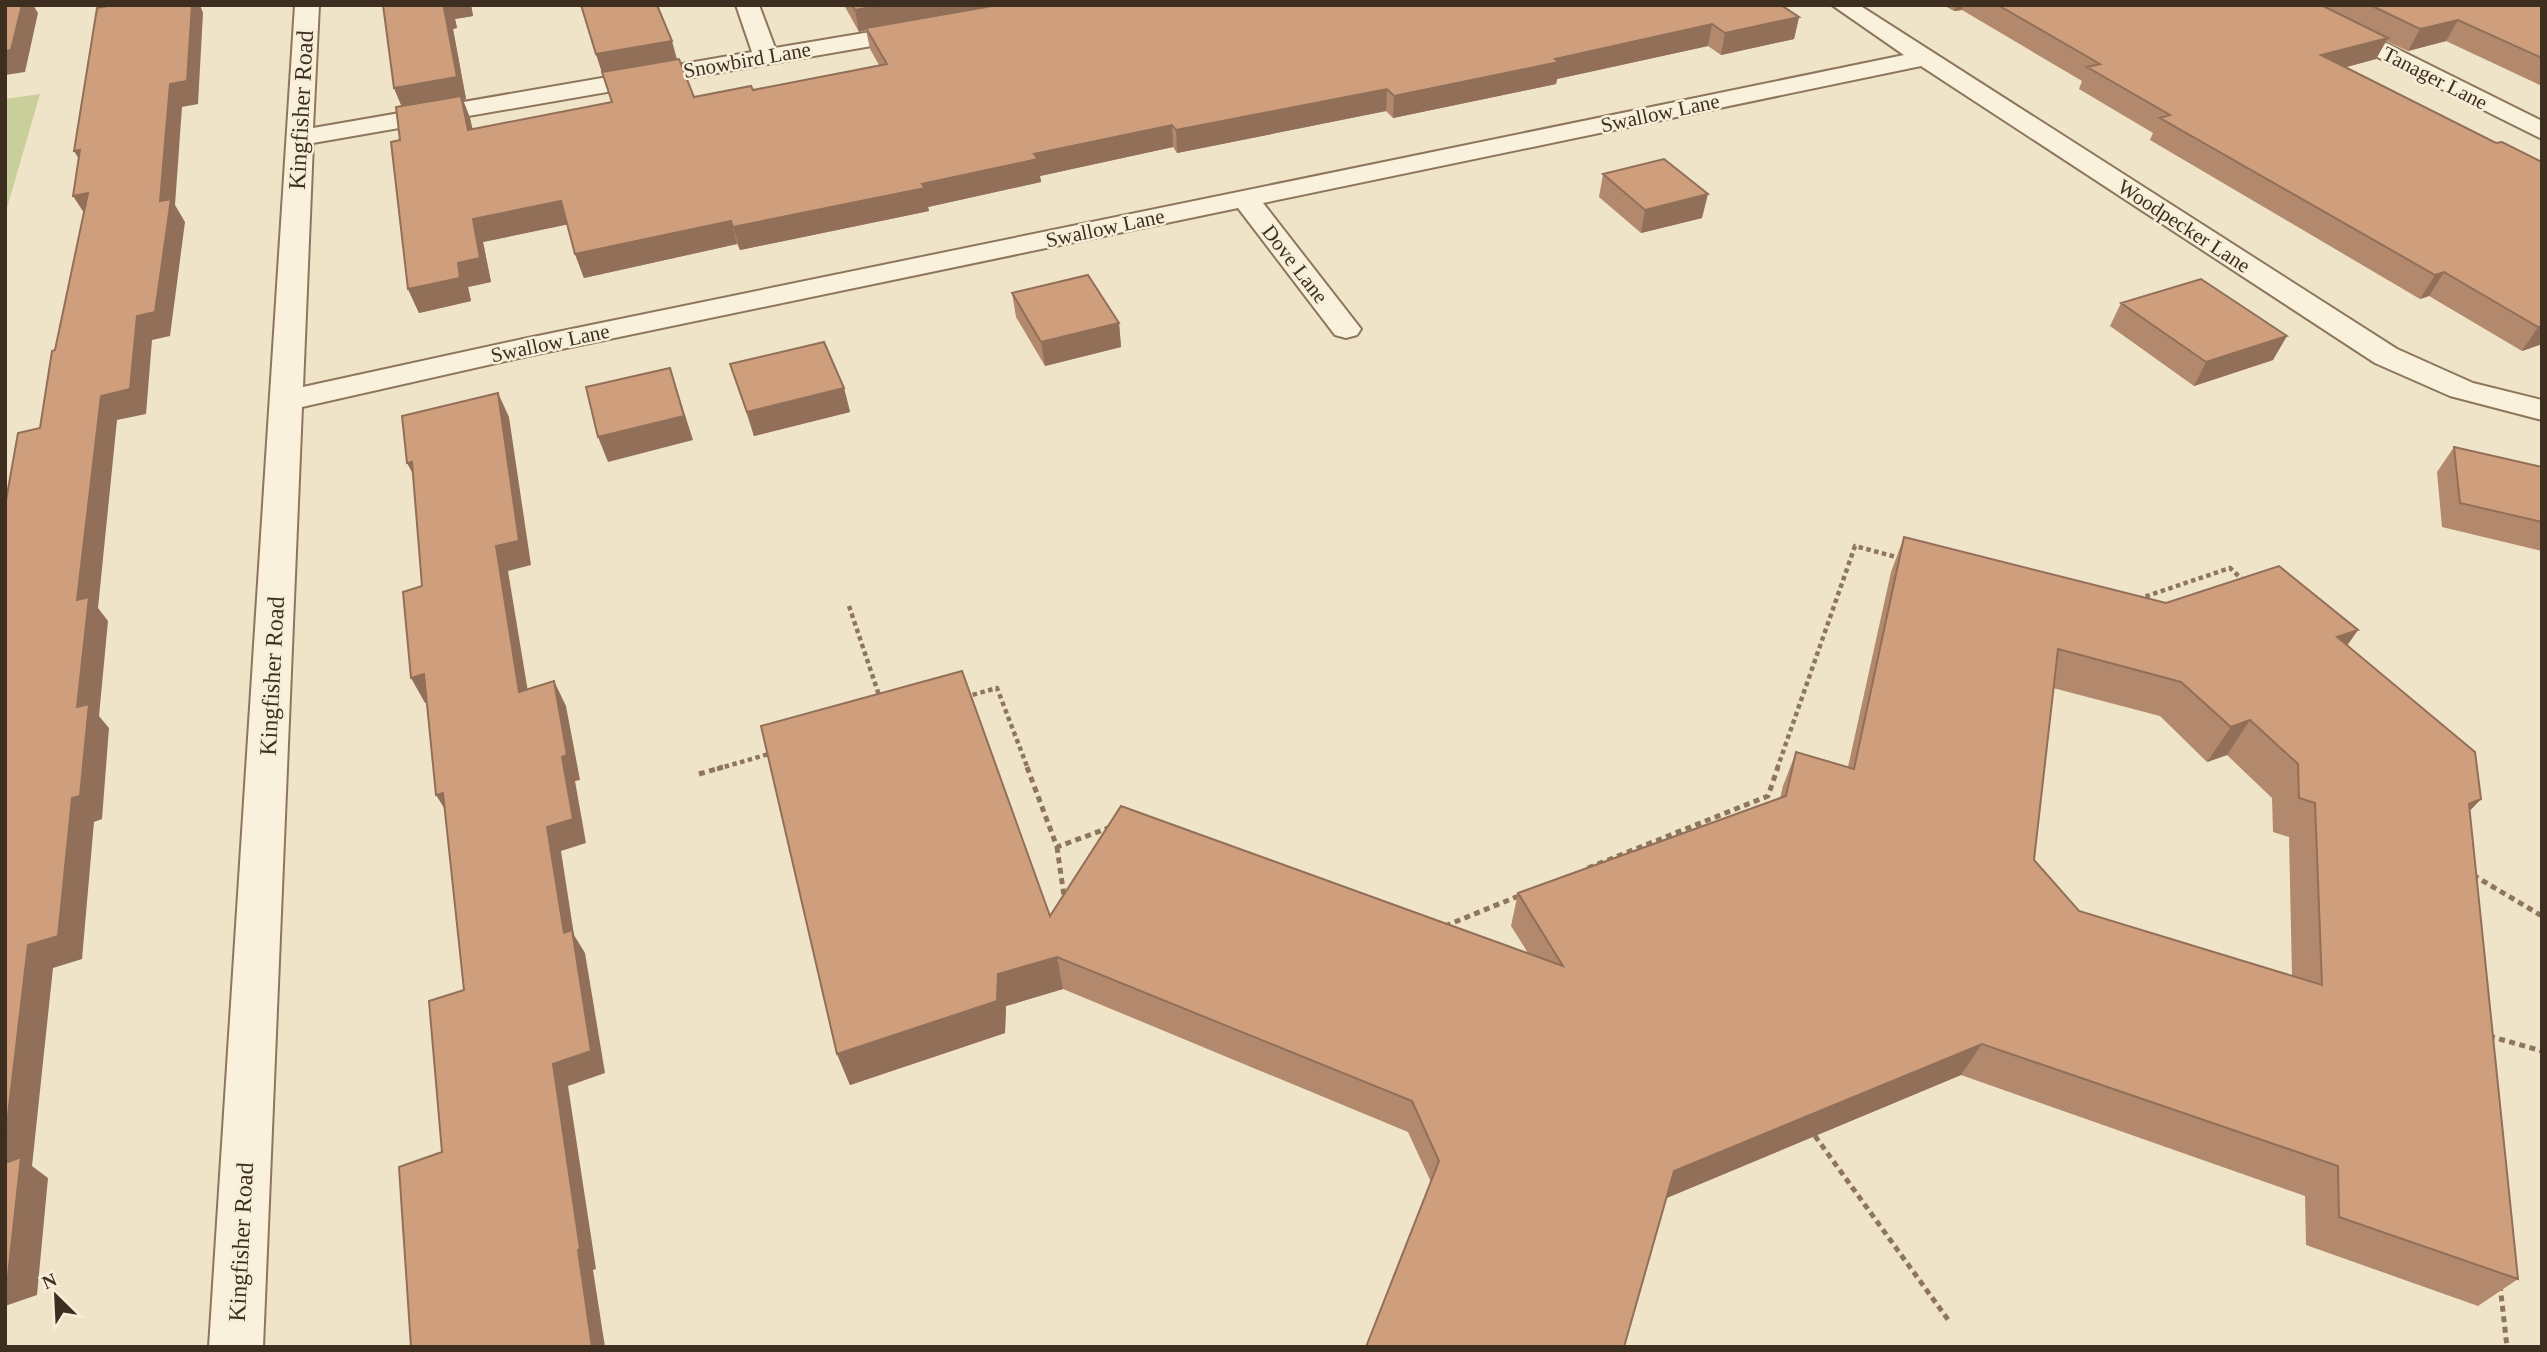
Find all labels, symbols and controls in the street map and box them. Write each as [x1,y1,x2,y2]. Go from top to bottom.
street label: Kingfisher Road [284,30,318,190]
street label: Snowbird Lane [681,37,813,83]
street label: Tanager Lane [2379,41,2491,115]
street label: Swallow Lane [1598,89,1722,137]
street label: Woodpecker Lane [2113,174,2255,278]
street label: Swallow Lane [1043,204,1167,252]
street label: Dove Lane [1257,220,1333,308]
street label: Swallow Lane [488,319,612,367]
street label: Kingfisher Road [255,596,289,756]
street label: Kingfisher Road [224,1162,258,1322]
north arrow [21,1261,91,1331]
text: N [39,1268,60,1293]

